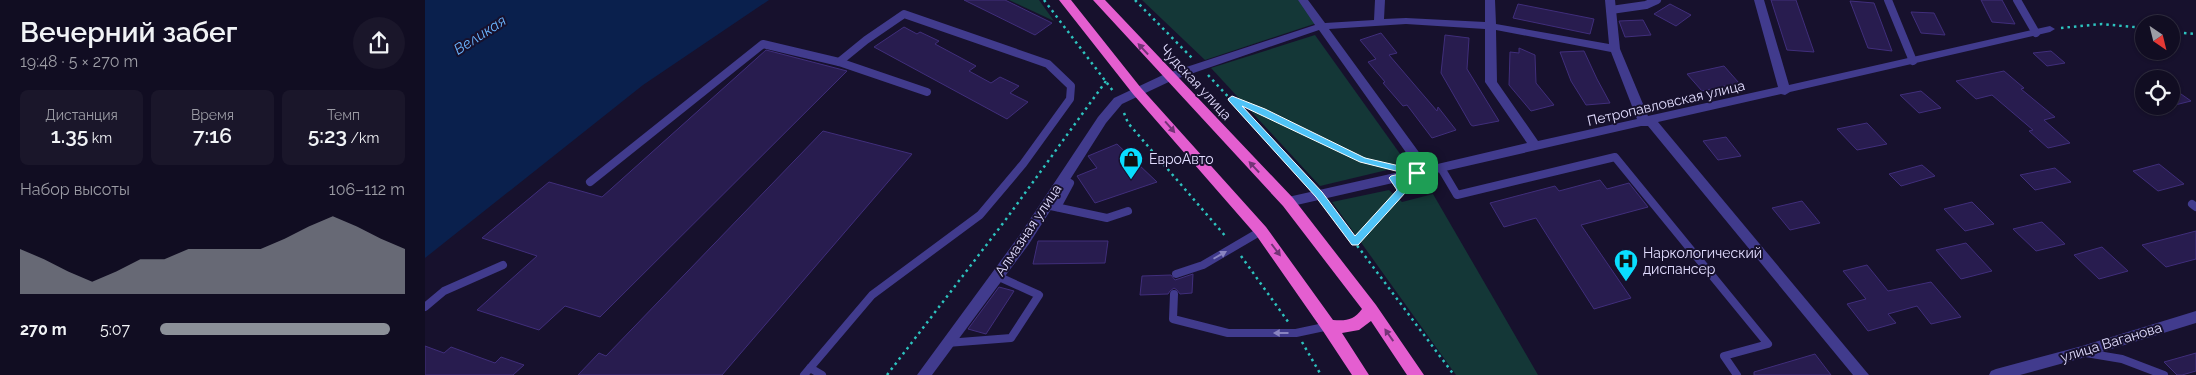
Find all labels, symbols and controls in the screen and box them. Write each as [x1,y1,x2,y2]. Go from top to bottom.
water label: Великая [450,11,510,59]
north arrow [2135,15,2180,60]
map controls [2135,15,2180,115]
text: Вечерний забег [20,16,237,49]
button: share [353,17,405,69]
street label: Чудская улица [1157,41,1235,123]
one-way arrow [1137,43,1149,55]
text: 19:48 · 5 × 270 m [20,52,138,71]
button: locate [2135,70,2180,115]
street label: Петропавловская улица [1586,77,1746,129]
text: Дистанция [45,107,118,123]
text: Время [191,107,234,123]
text: Темп [327,107,360,123]
one-way arrow [1164,120,1176,132]
text: 1.35 [51,123,88,148]
text: 7:16 [193,123,232,148]
text: 5:23 [308,123,347,148]
text: km [88,130,112,146]
text: /km [347,130,379,146]
shop icon: ЕвроАвто [1118,146,1144,180]
place label: ЕвроАвто [1149,151,1214,167]
pin [1396,152,1438,194]
icon: arrive [1403,159,1431,187]
one-way arrow [1248,161,1260,173]
text: Набор высоты [20,180,130,199]
text: 106–112 m [329,180,405,199]
street label: Алмазная улица [991,181,1065,279]
one-way arrow [1271,243,1281,257]
place label: Наркологический диспансер [1643,245,1762,277]
hospital icon: Наркологический диспансер [1613,248,1639,282]
one-way arrow [1213,251,1226,260]
street label: улица Ваганова [2058,319,2164,365]
text: 270 m [20,320,67,339]
text: 5:07 [100,320,130,339]
one-way arrow [1384,328,1394,342]
one-way arrow [1273,329,1289,337]

